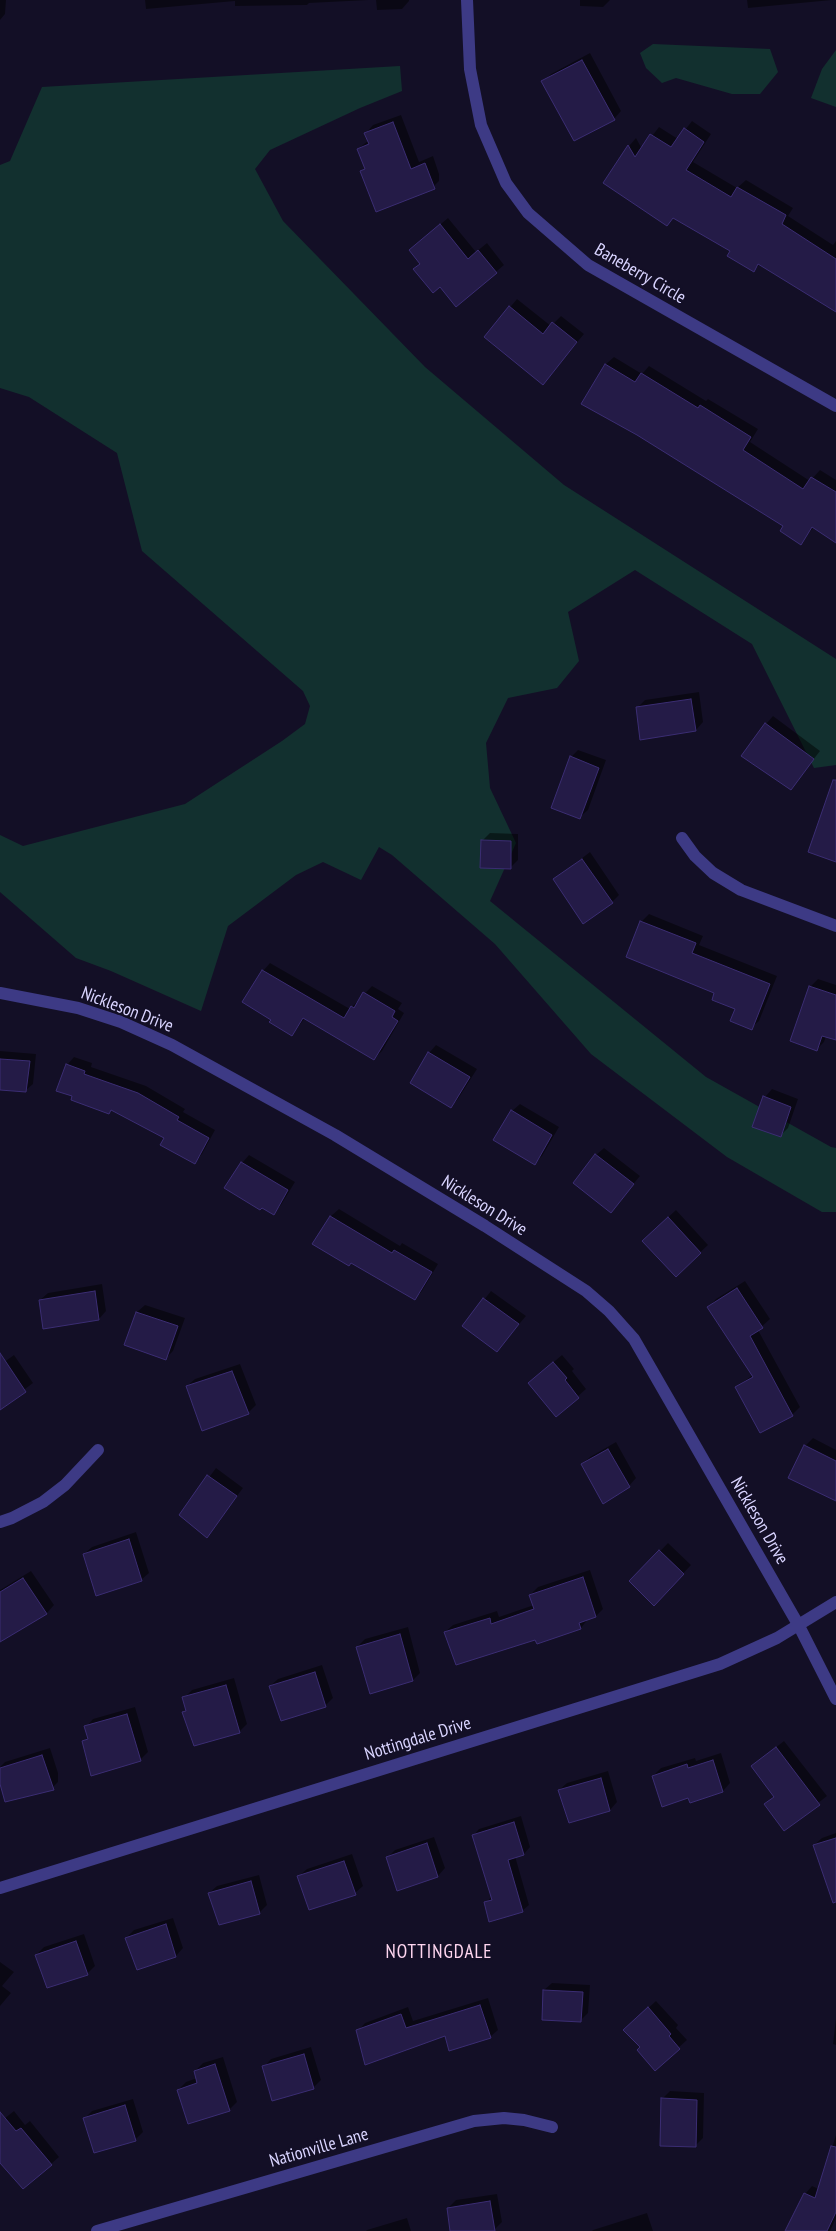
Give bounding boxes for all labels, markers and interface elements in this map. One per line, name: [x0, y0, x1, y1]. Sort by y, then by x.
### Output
street label: Baneberry Circle: [591, 239, 689, 309]
street label: Nickleson Drive: [78, 983, 176, 1037]
street label: Nickleson Drive: [437, 1171, 531, 1241]
street label: Nickleson Drive: [725, 1474, 793, 1568]
street label: Nottingdale Drive: [362, 1713, 474, 1765]
district label: NOTTINGDALE: [384, 1942, 494, 1964]
street label: Nationville Lane: [267, 2124, 371, 2172]

